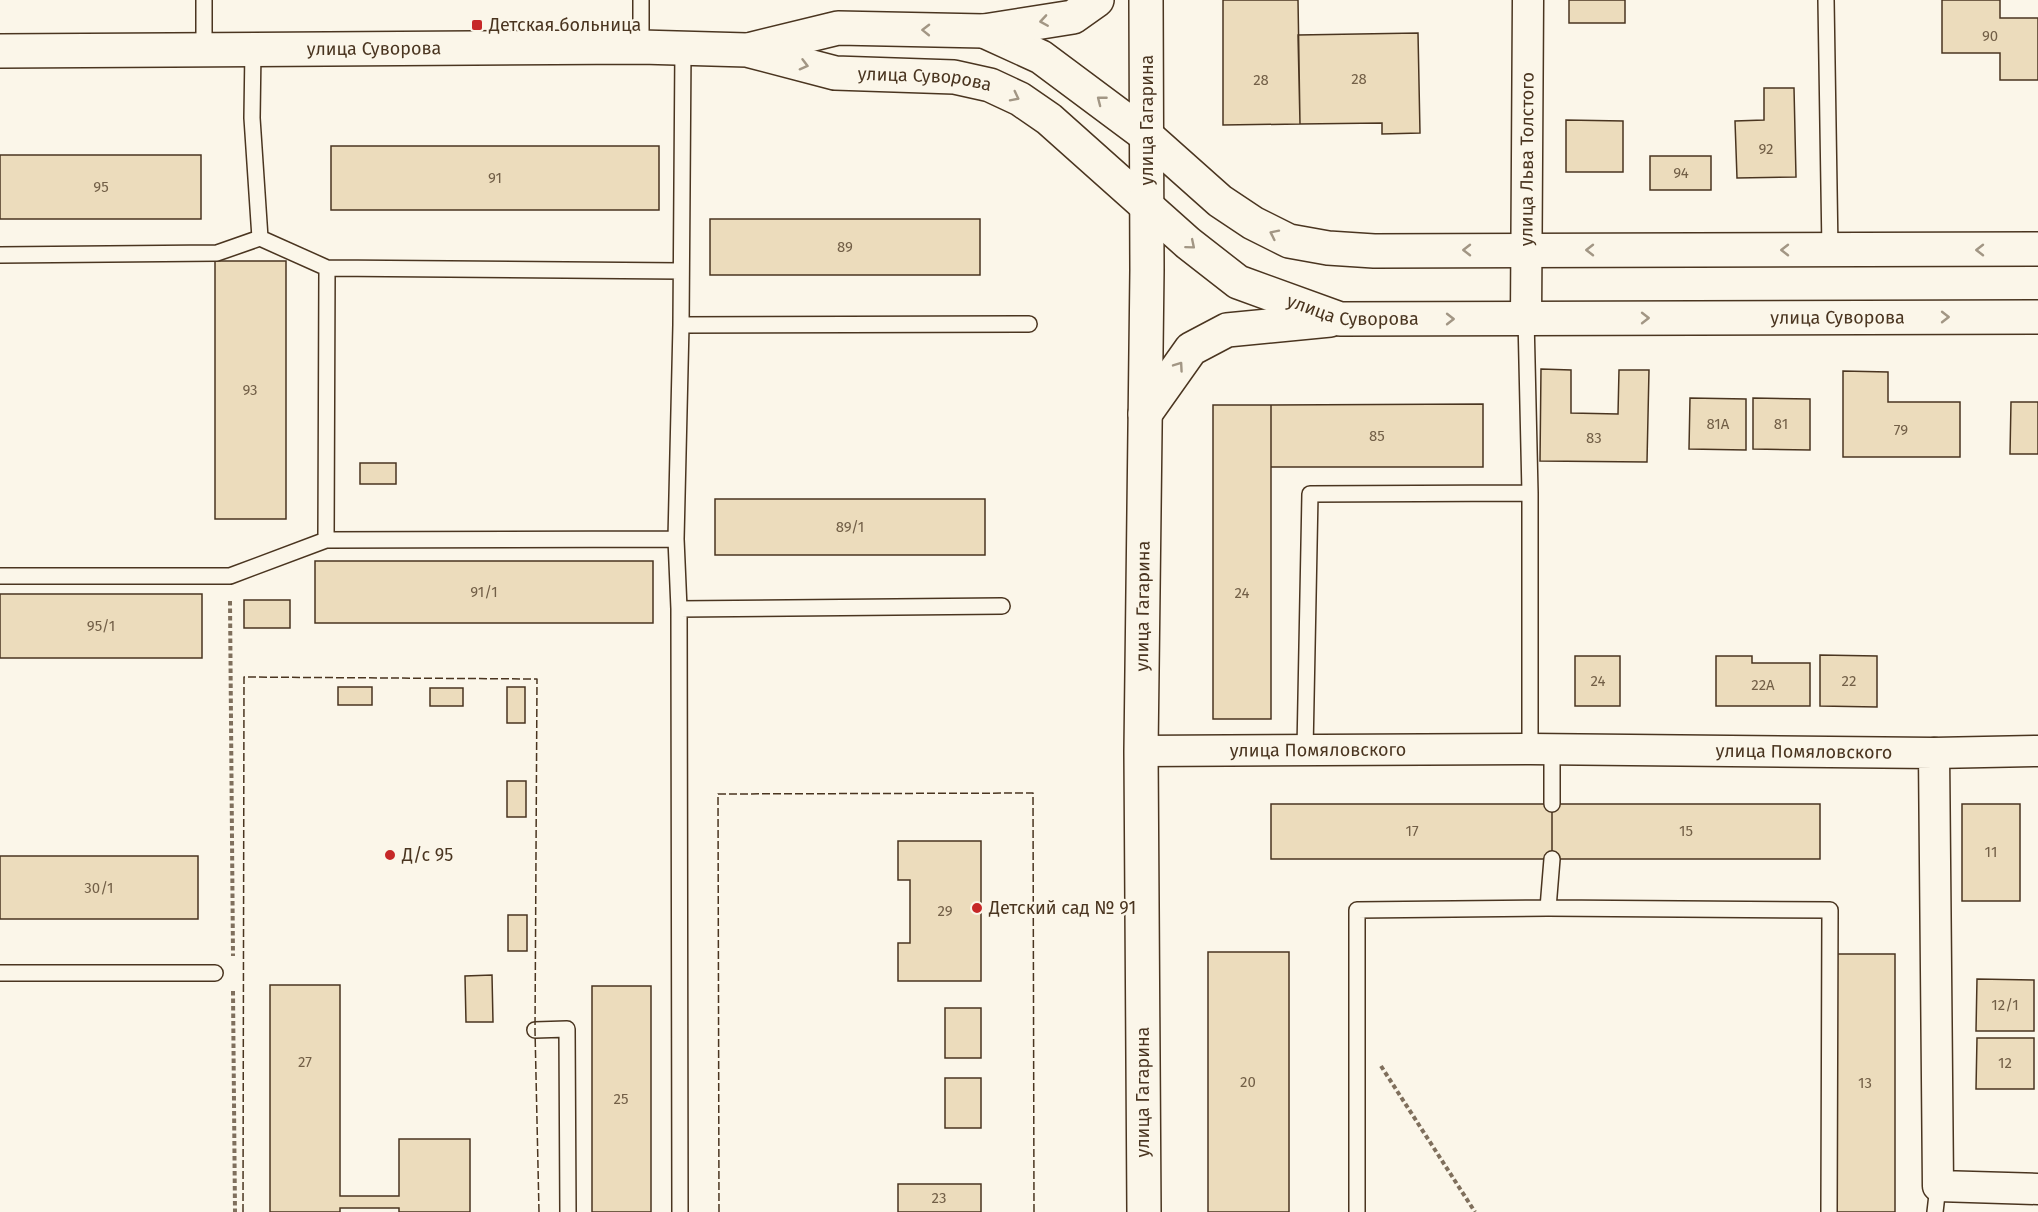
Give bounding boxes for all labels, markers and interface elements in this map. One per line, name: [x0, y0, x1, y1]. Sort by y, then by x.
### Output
place label: Детская больница: [488, 14, 641, 36]
one-way arrow: [1039, 15, 1048, 27]
marker: Детская больница: [470, 18, 484, 32]
one-way arrow: [921, 23, 930, 36]
house number: 90: [1982, 27, 1998, 45]
street label: улица Суворова: [307, 37, 441, 60]
street label: улица Гагарина: [1136, 55, 1158, 185]
one-way arrow: [798, 57, 808, 70]
street label: улица Суворова: [857, 63, 994, 96]
house number: 28: [1351, 70, 1367, 88]
house number: 28: [1253, 71, 1269, 89]
street label: улица Льва Толстого: [1515, 72, 1539, 246]
one-way arrow: [1008, 90, 1019, 101]
one-way arrow: [1096, 96, 1107, 107]
house number: 92: [1759, 140, 1773, 158]
house number: 94: [1673, 164, 1689, 182]
house number: 91: [488, 169, 502, 187]
house number: 95: [93, 178, 109, 196]
one-way arrow: [1270, 229, 1281, 241]
house number: 89: [837, 238, 853, 256]
one-way arrow: [1184, 238, 1195, 249]
one-way arrow: [1463, 244, 1472, 256]
one-way arrow: [1585, 244, 1594, 256]
one-way arrow: [1780, 244, 1789, 256]
one-way arrow: [1975, 244, 1984, 256]
street label: улица Суворова: [1284, 290, 1419, 330]
street label: улица Суворова: [1770, 306, 1905, 329]
one-way arrow: [1941, 311, 1950, 323]
one-way arrow: [1641, 312, 1650, 324]
one-way arrow: [1446, 313, 1455, 325]
one-way arrow: [1172, 362, 1183, 373]
house number: 93: [242, 381, 258, 399]
house number: 81А: [1707, 415, 1730, 433]
house number: 81: [1774, 415, 1788, 433]
house number: 79: [1894, 421, 1908, 439]
house number: 85: [1369, 427, 1385, 445]
house number: 83: [1586, 429, 1602, 447]
house number: 89/1: [836, 518, 864, 536]
street label: улица Гагарина: [1131, 540, 1155, 672]
house number: 91/1: [470, 583, 498, 601]
house number: 24: [1234, 584, 1250, 602]
house number: 95/1: [87, 617, 115, 635]
house number: 24: [1590, 672, 1606, 690]
house number: 22: [1842, 672, 1856, 690]
house number: 22А: [1751, 676, 1775, 694]
street label: улица Помяловского: [1230, 739, 1406, 762]
street label: улица Помяловского: [1716, 740, 1892, 764]
house number: 17: [1405, 822, 1419, 840]
house number: 15: [1679, 822, 1693, 840]
house number: 11: [1985, 843, 1997, 861]
place label: Д/с 95: [401, 844, 453, 866]
marker: Д/с 95: [383, 848, 397, 862]
house number: 30/1: [84, 879, 114, 897]
place label: Детский сад № 91: [988, 897, 1136, 919]
marker: Детский сад № 91: [970, 901, 984, 915]
house number: 29: [937, 902, 953, 920]
house number: 12/1: [1991, 996, 2019, 1014]
street label: улица Гагарина: [1132, 1027, 1154, 1157]
house number: 27: [298, 1053, 312, 1071]
house number: 12: [1998, 1054, 2012, 1072]
house number: 20: [1240, 1073, 1256, 1091]
house number: 13: [1858, 1074, 1872, 1092]
house number: 25: [614, 1090, 628, 1108]
house number: 23: [932, 1189, 946, 1207]

